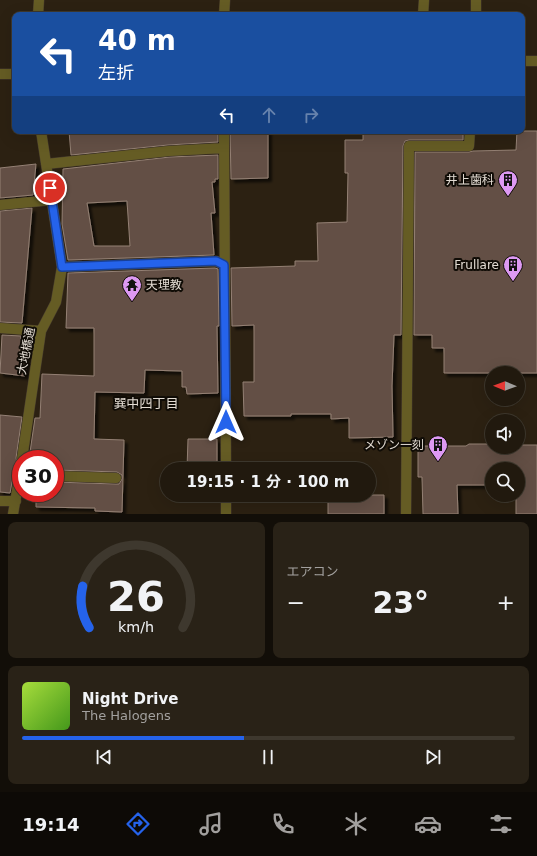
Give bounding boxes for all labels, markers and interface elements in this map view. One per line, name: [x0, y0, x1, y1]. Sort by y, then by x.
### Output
text: 40 m: [98, 24, 176, 57]
icon: left: [32, 28, 84, 80]
text: 左折: [98, 62, 134, 83]
icon: left: [216, 104, 238, 126]
icon: ahead: [258, 104, 280, 126]
icon: right: [300, 104, 322, 126]
building icon: 井上歯科: [497, 169, 519, 197]
pin: [33, 171, 67, 205]
place label: 井上歯科: [446, 173, 494, 187]
icon: arrive: [39, 177, 61, 199]
building icon: Frullare: [502, 254, 524, 282]
place label: Frullare: [454, 258, 499, 272]
temple icon: 天理教: [121, 274, 143, 302]
place label: 天理教: [146, 278, 182, 292]
street label: 大地橋通: [15, 326, 37, 376]
north arrow: [485, 366, 525, 406]
map controls: [485, 366, 525, 502]
district label: 巽中四丁目: [113, 396, 179, 411]
position arrow: [205, 401, 247, 443]
button: sound: [485, 414, 525, 454]
building icon: メゾン一刻: [427, 434, 449, 462]
place label: メゾン一刻: [364, 438, 424, 452]
speed limit sign: 30: [12, 450, 64, 502]
button: search: [485, 462, 525, 502]
text: 19:15 · 1 分 · 100 m: [187, 473, 349, 491]
text: エアコン: [287, 564, 339, 579]
text: 26: [107, 572, 165, 621]
text: 23°: [372, 585, 429, 620]
text: −: [287, 590, 305, 615]
text: +: [497, 590, 515, 615]
text: km/h: [118, 619, 154, 635]
text: Night Drive: [82, 690, 178, 708]
text: The Halogens: [82, 708, 171, 723]
icon: previous: [93, 746, 115, 768]
icon: pause: [257, 746, 279, 768]
icon: next: [422, 746, 444, 768]
icon: directions: [124, 810, 152, 838]
icon: music: [197, 810, 225, 838]
icon: phone: [269, 810, 297, 838]
icon: climate: [342, 810, 370, 838]
icon: car: [414, 810, 442, 838]
icon: filters: [487, 810, 515, 838]
text: 19:14: [22, 814, 80, 835]

